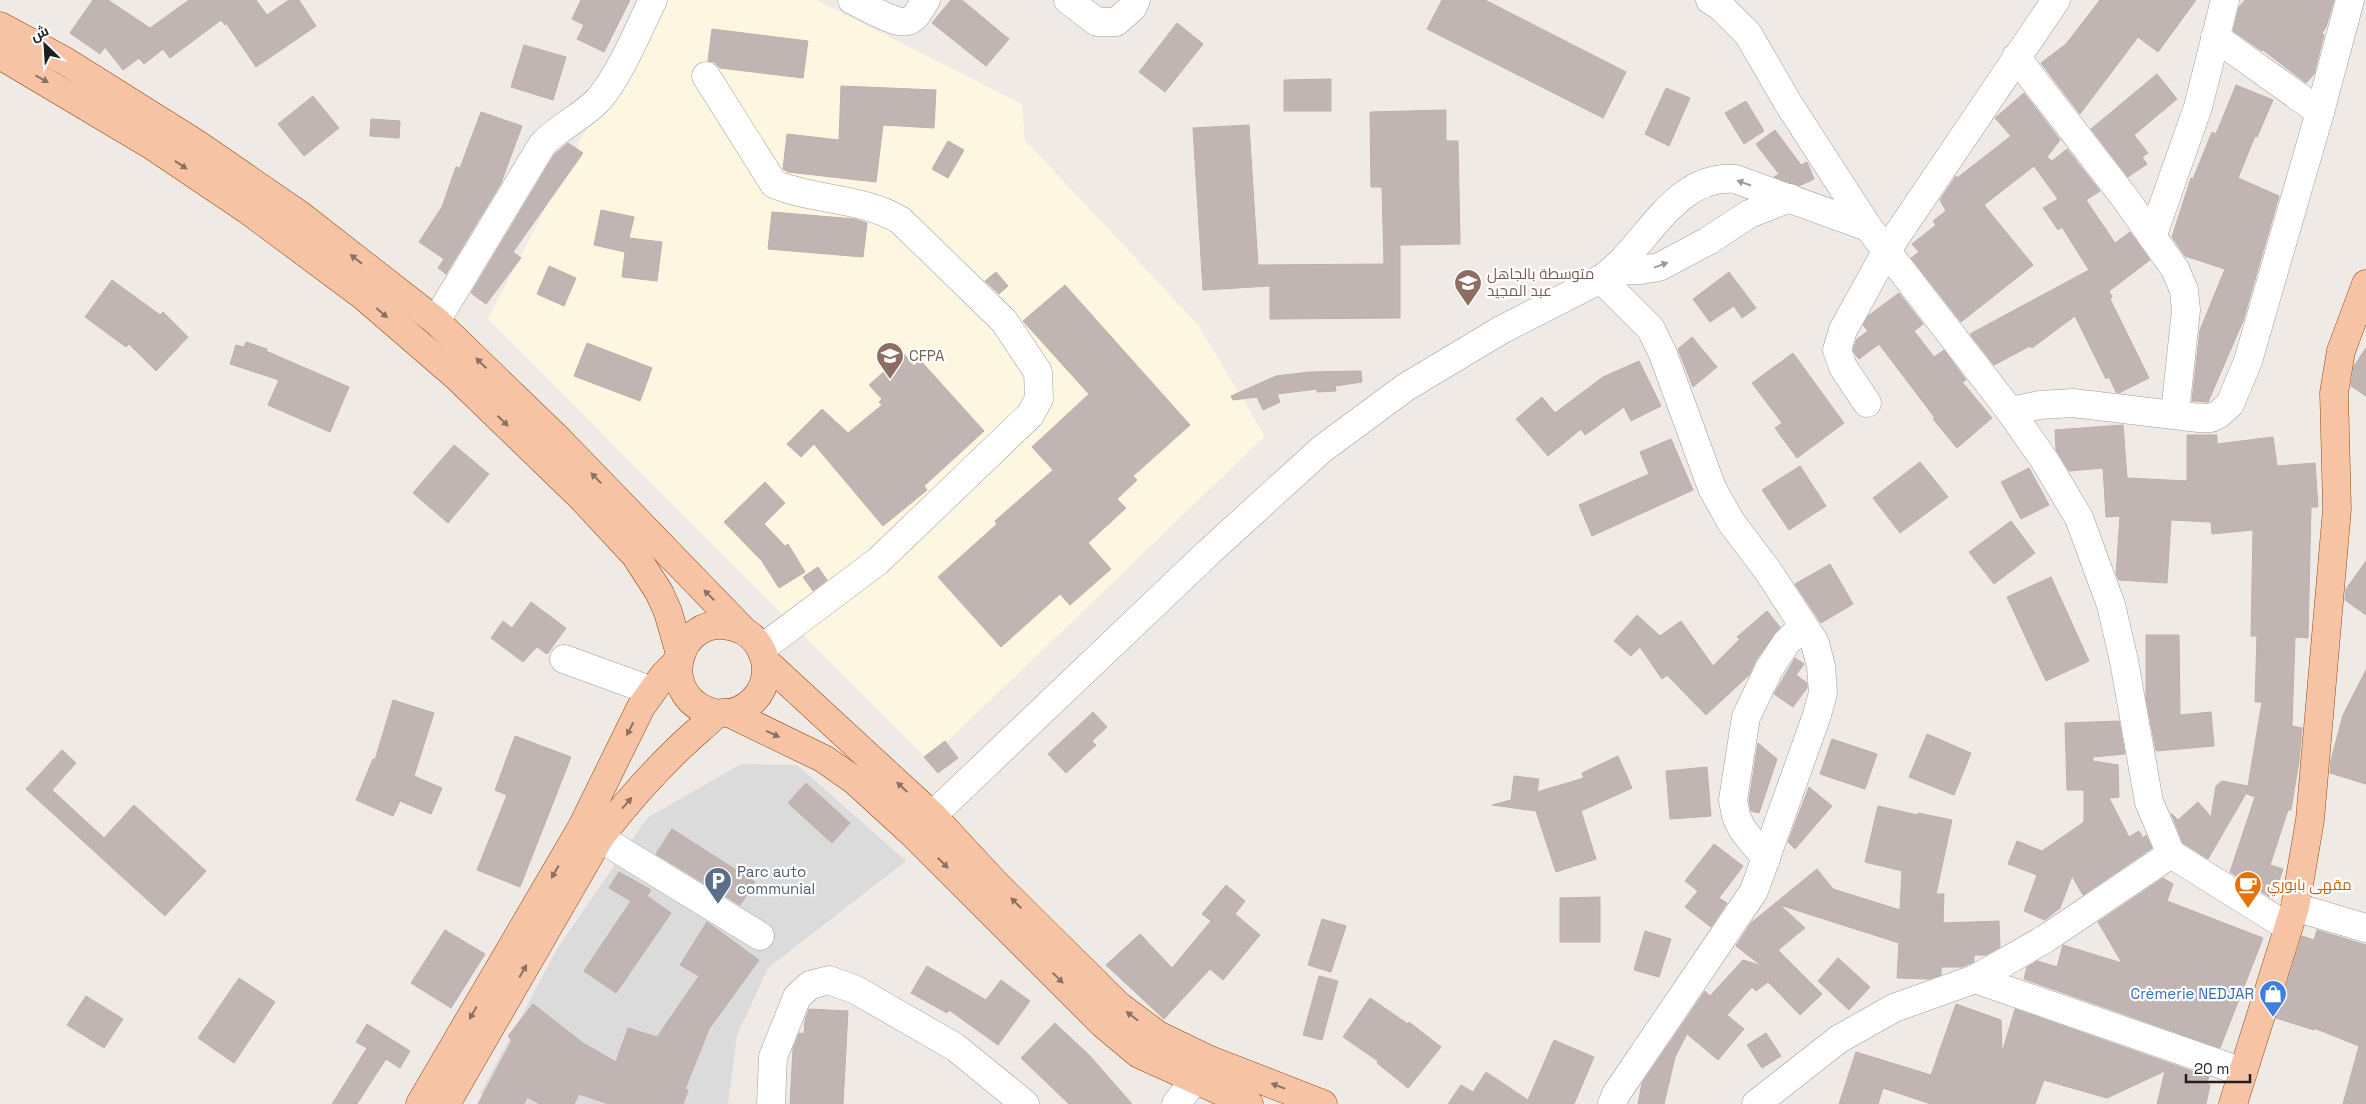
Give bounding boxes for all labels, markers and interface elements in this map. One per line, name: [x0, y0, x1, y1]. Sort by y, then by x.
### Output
north arrow: [20, 20, 70, 70]
text: ش: [28, 21, 51, 45]
one-way arrow: [35, 75, 50, 83]
one-way arrow: [174, 160, 187, 170]
one-way arrow: [1736, 179, 1751, 187]
one-way arrow: [350, 253, 363, 264]
one-way arrow: [1654, 261, 1669, 268]
place label: متوسطة بالجاهل عبد المجيد: [1487, 264, 1594, 300]
school or university icon: متوسطة بالجاهل عبد المجيد: [1453, 268, 1483, 307]
one-way arrow: [375, 307, 388, 318]
school or university icon: CFPA: [875, 341, 905, 380]
place label: CFPA: [909, 346, 945, 365]
one-way arrow: [475, 358, 487, 370]
one-way arrow: [496, 415, 508, 427]
one-way arrow: [590, 472, 602, 484]
one-way arrow: [703, 589, 715, 601]
one-way arrow: [626, 722, 634, 736]
one-way arrow: [766, 730, 780, 738]
one-way arrow: [896, 781, 908, 793]
one-way arrow: [621, 798, 633, 810]
one-way arrow: [936, 857, 948, 869]
place label: Parc auto communial: [737, 862, 815, 898]
one-way arrow: [550, 866, 559, 879]
parking icon: Parc auto communial: [703, 866, 733, 905]
cafe icon: مقهى بابوري: [2233, 870, 2263, 909]
place label: مقهى بابوري: [2267, 875, 2352, 897]
one-way arrow: [1010, 897, 1022, 909]
one-way arrow: [519, 964, 528, 977]
one-way arrow: [1052, 971, 1064, 983]
shop icon: Crèmerie NEDJAR: [2258, 979, 2288, 1018]
place label: Crèmerie NEDJAR: [2131, 984, 2254, 1003]
one-way arrow: [468, 1006, 477, 1019]
one-way arrow: [1125, 1011, 1139, 1021]
scale bar: [2186, 1052, 2250, 1084]
text: 20 m: [2194, 1059, 2229, 1078]
one-way arrow: [1270, 1082, 1285, 1090]

